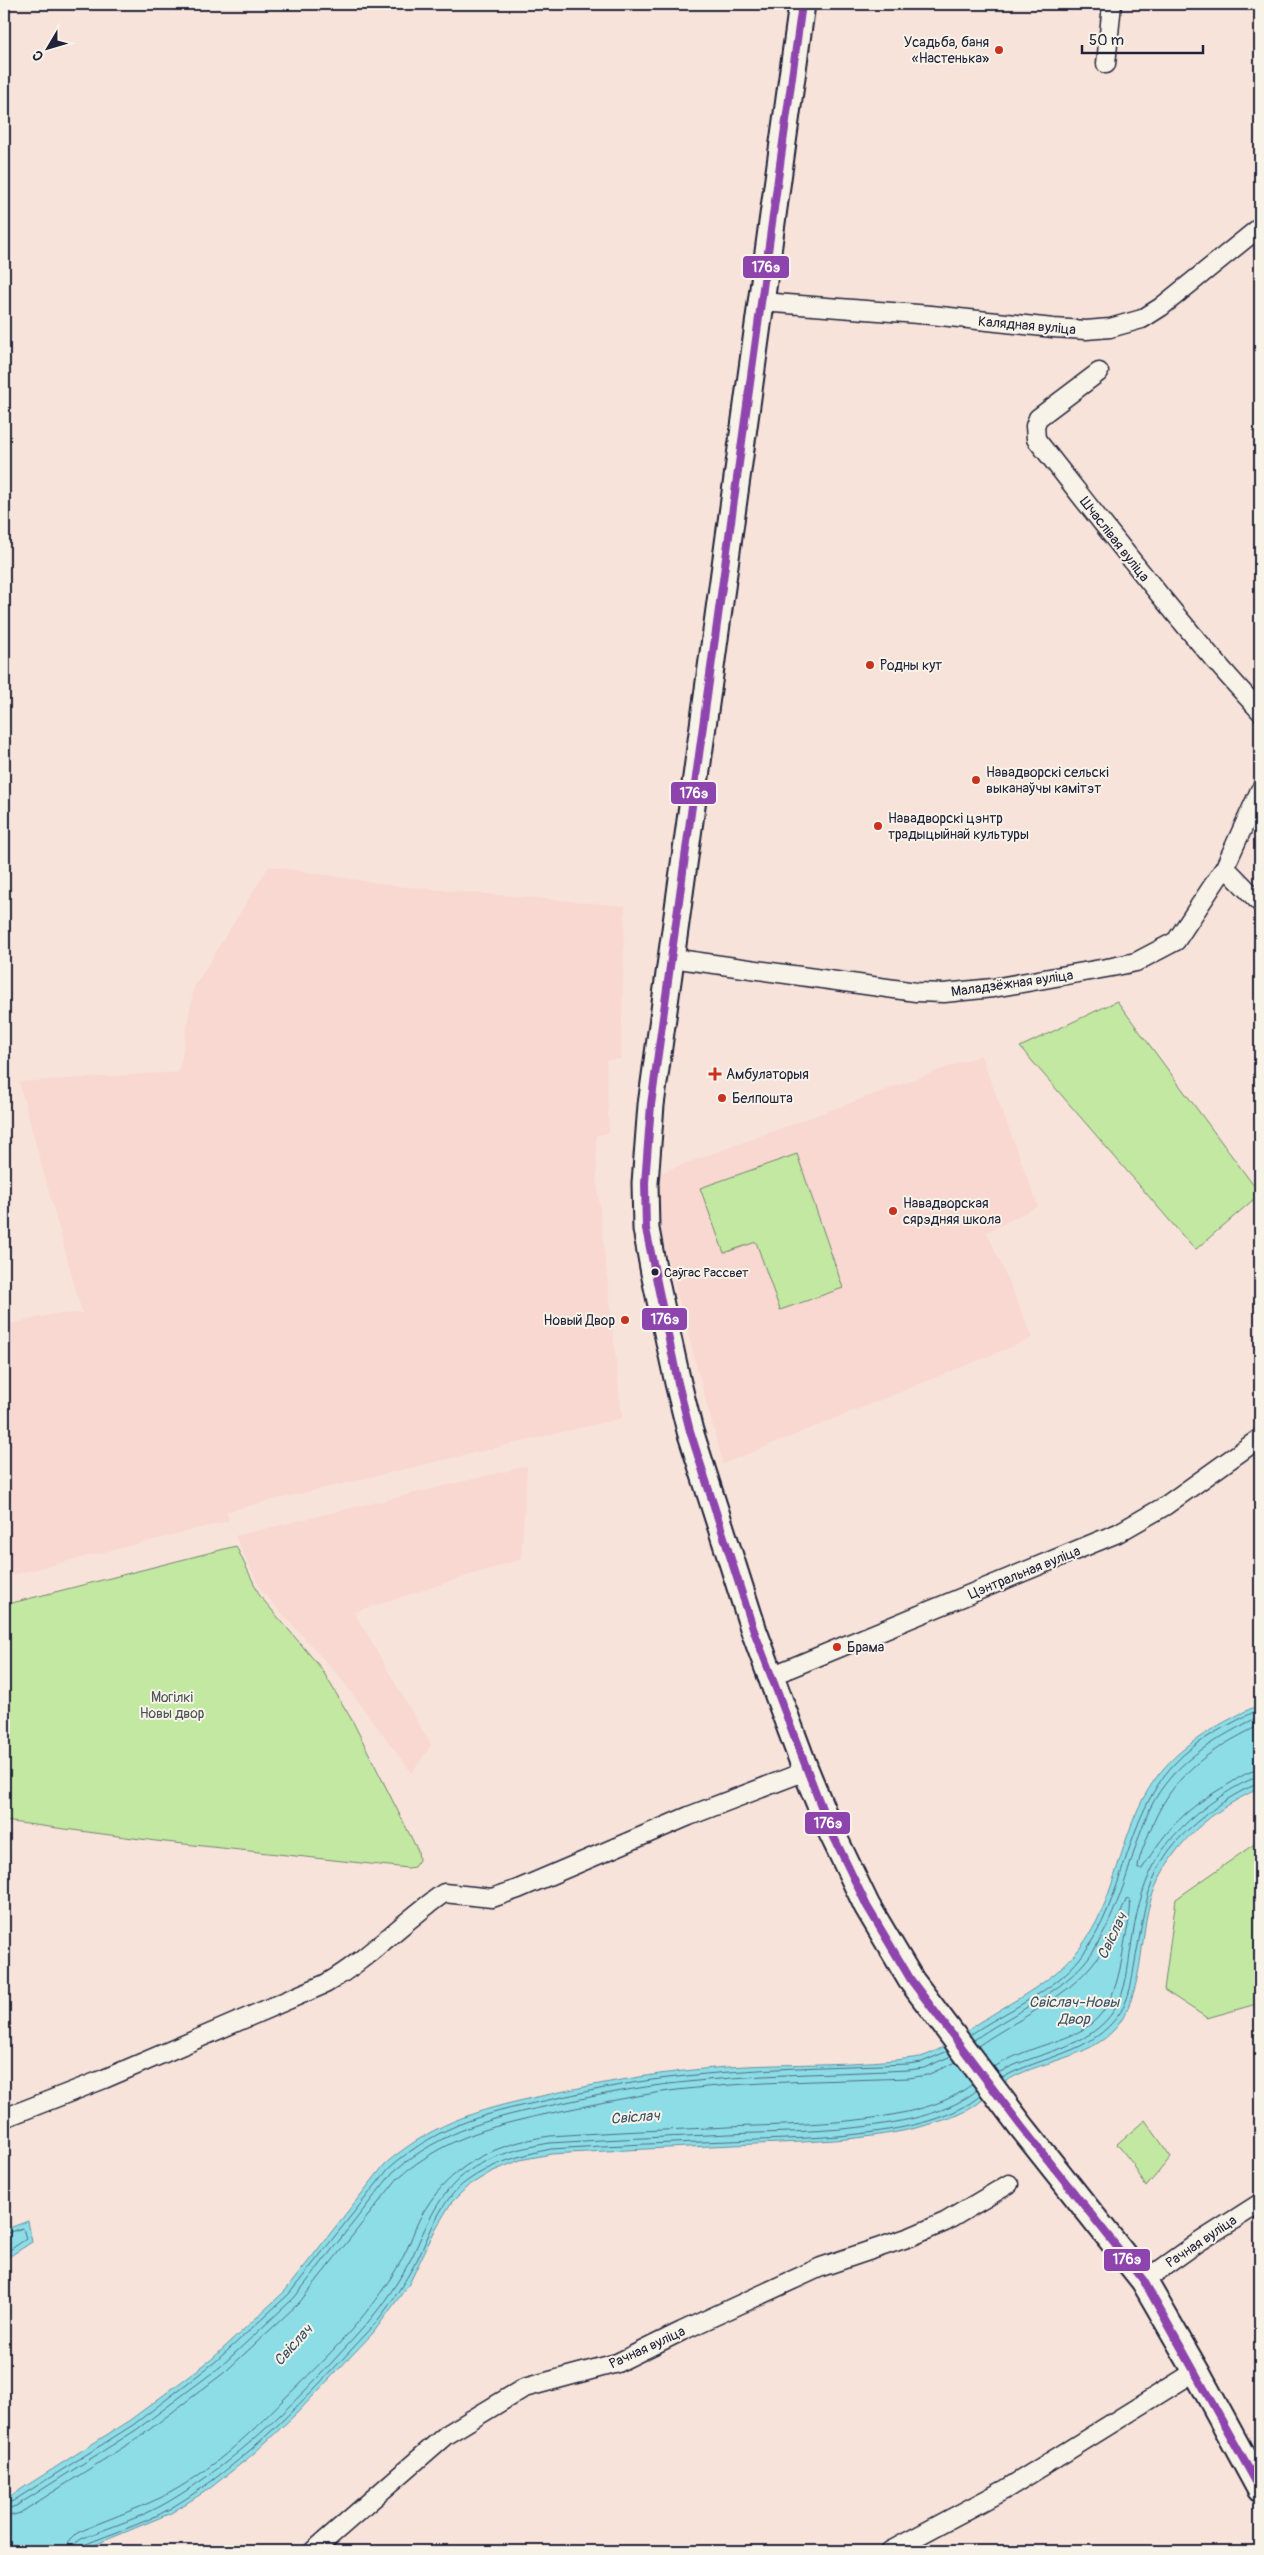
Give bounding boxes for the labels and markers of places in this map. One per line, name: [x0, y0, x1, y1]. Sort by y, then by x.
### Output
place label: Усадьба, баня «Настенька»: [904, 34, 989, 67]
marker: Усадьба, баня «Настенька»: [993, 44, 1005, 56]
place label: Родны кут: [880, 657, 942, 674]
marker: Родны кут: [864, 659, 876, 671]
place label: Навадворскі сельскі выканаўчы камітэт: [986, 764, 1109, 797]
marker: Навадворскі сельскі выканаўчы камітэт: [970, 774, 982, 786]
place label: Навадворскі цэнтр традыцыйнай культуры: [888, 810, 1029, 843]
marker: Навадворскі цэнтр традыцыйнай культуры: [872, 820, 884, 832]
place label: Амбулаторыя: [726, 1066, 809, 1083]
marker: Амбулаторыя: [708, 1067, 722, 1081]
place label: Белпошта: [732, 1090, 793, 1107]
marker: Белпошта: [716, 1092, 728, 1104]
place label: Навадворская сярэдняя школа: [903, 1195, 1001, 1228]
marker: Навадворская сярэдняя школа: [887, 1205, 899, 1217]
place label: Саўгас Рассвет: [664, 1265, 749, 1281]
marker: Саўгас Рассвет: [650, 1267, 660, 1277]
place label: Новый Двор: [544, 1312, 615, 1329]
marker: Новый Двор: [619, 1314, 631, 1326]
place label: Брама: [847, 1639, 884, 1656]
marker: Брама: [831, 1641, 843, 1653]

